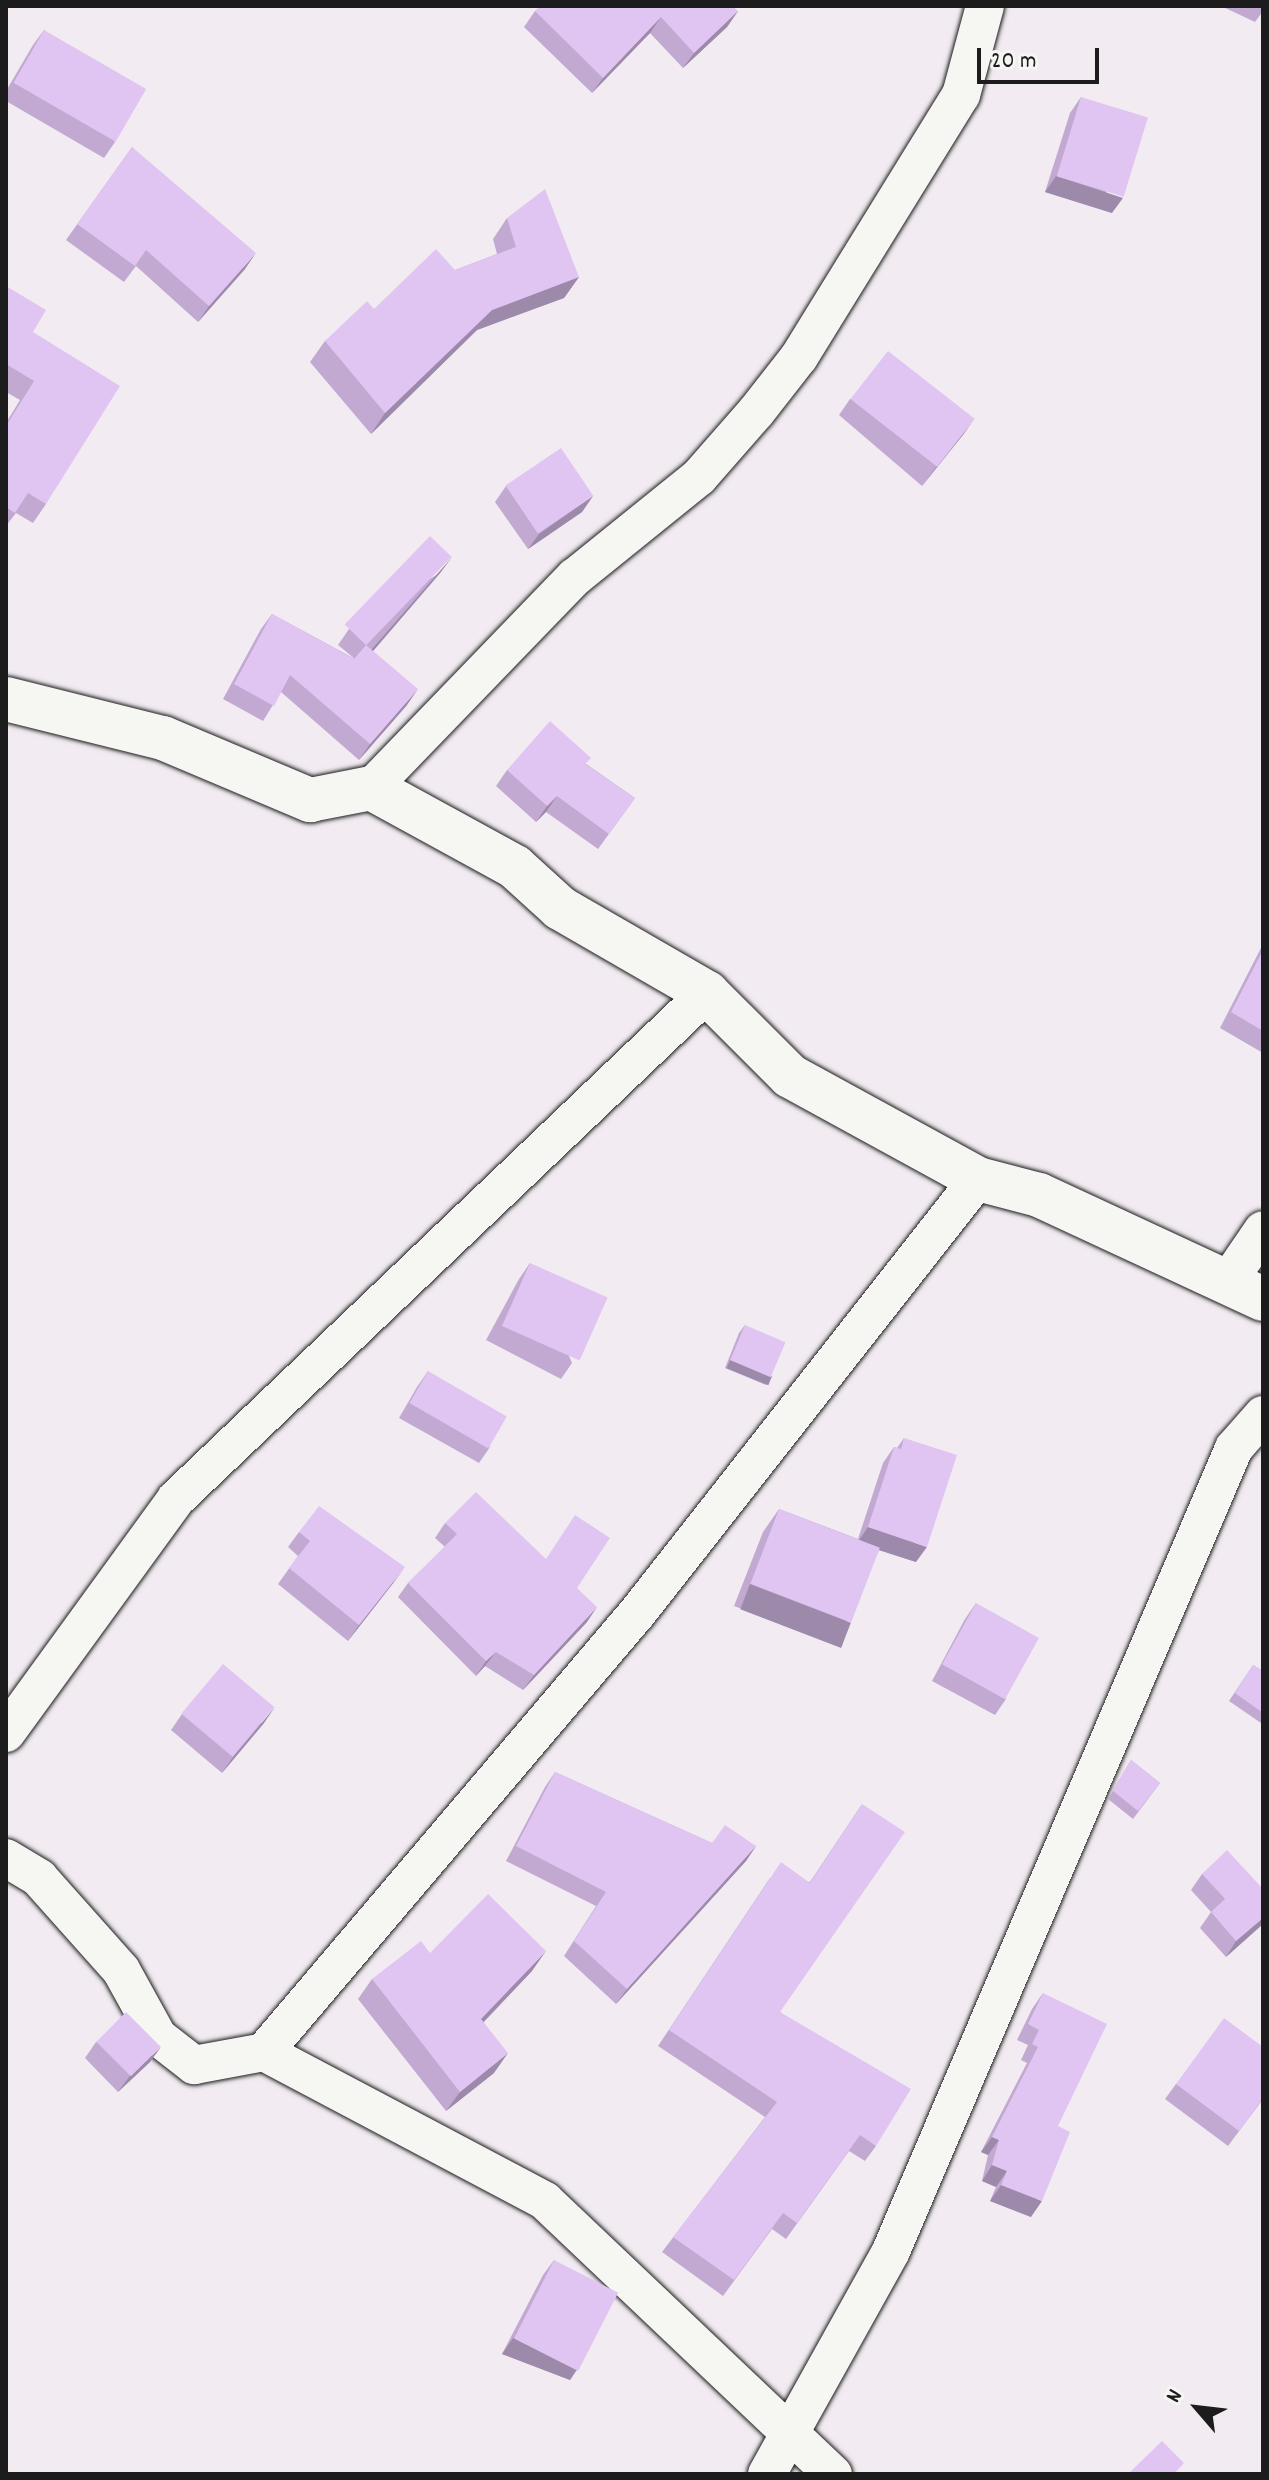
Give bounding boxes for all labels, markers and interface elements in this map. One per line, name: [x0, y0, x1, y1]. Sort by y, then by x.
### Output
scale bar: [981, 32, 1103, 82]
text: 20 m: [991, 45, 1037, 79]
north arrow: [1157, 2368, 1237, 2448]
text: N: [1159, 2384, 1192, 2409]

